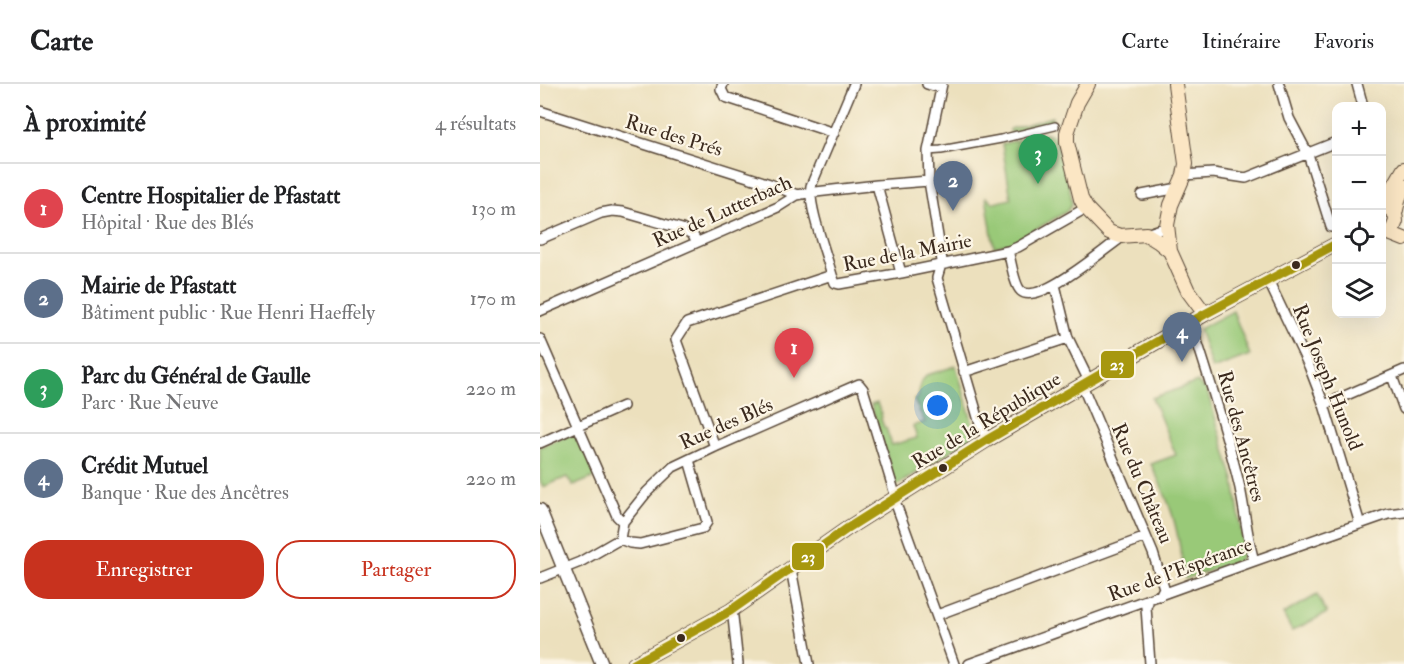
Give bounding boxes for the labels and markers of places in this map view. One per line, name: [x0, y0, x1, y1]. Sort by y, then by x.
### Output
pin: 3: [1018, 135, 1058, 184]
pin: 2: [934, 162, 972, 211]
unlabelled marker: [1290, 259, 1302, 271]
pin: 4: [1162, 312, 1202, 362]
pin: 1: [774, 328, 814, 378]
unlabelled marker: [937, 462, 949, 474]
unlabelled marker: [675, 632, 687, 644]

